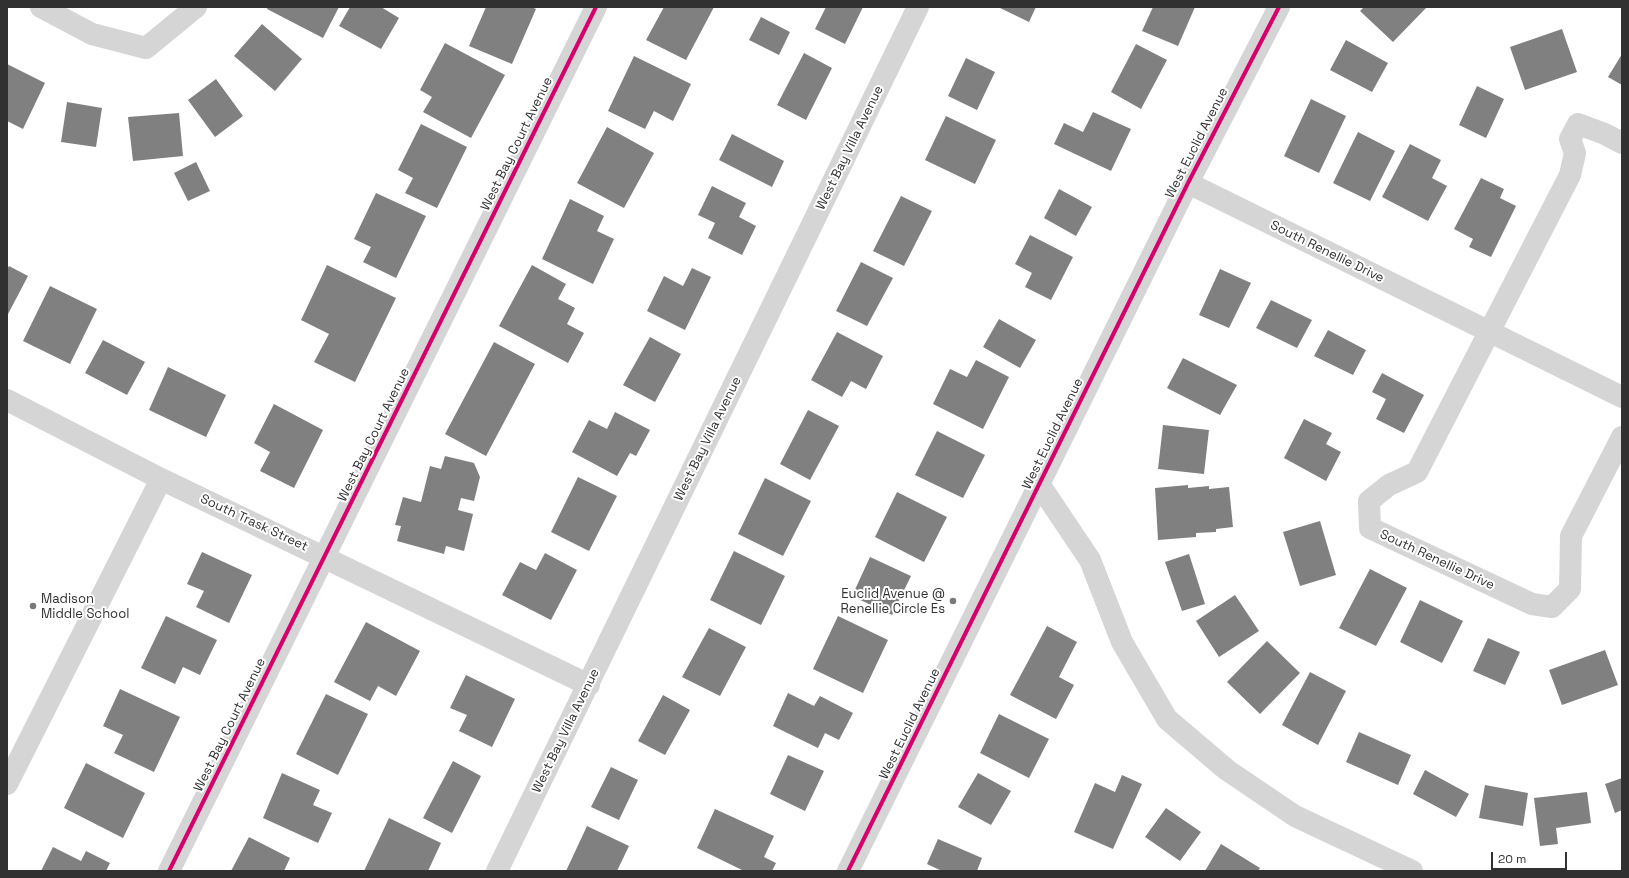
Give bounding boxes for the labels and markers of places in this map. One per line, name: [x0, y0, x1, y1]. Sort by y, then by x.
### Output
place label: Euclid Avenue @ Renellie Circle Es: [840, 586, 945, 617]
place label: Madison Middle School: [41, 591, 129, 622]
marker: Euclid Avenue @ Renellie Circle Es: [948, 596, 958, 606]
marker: Madison Middle School: [28, 601, 38, 611]

